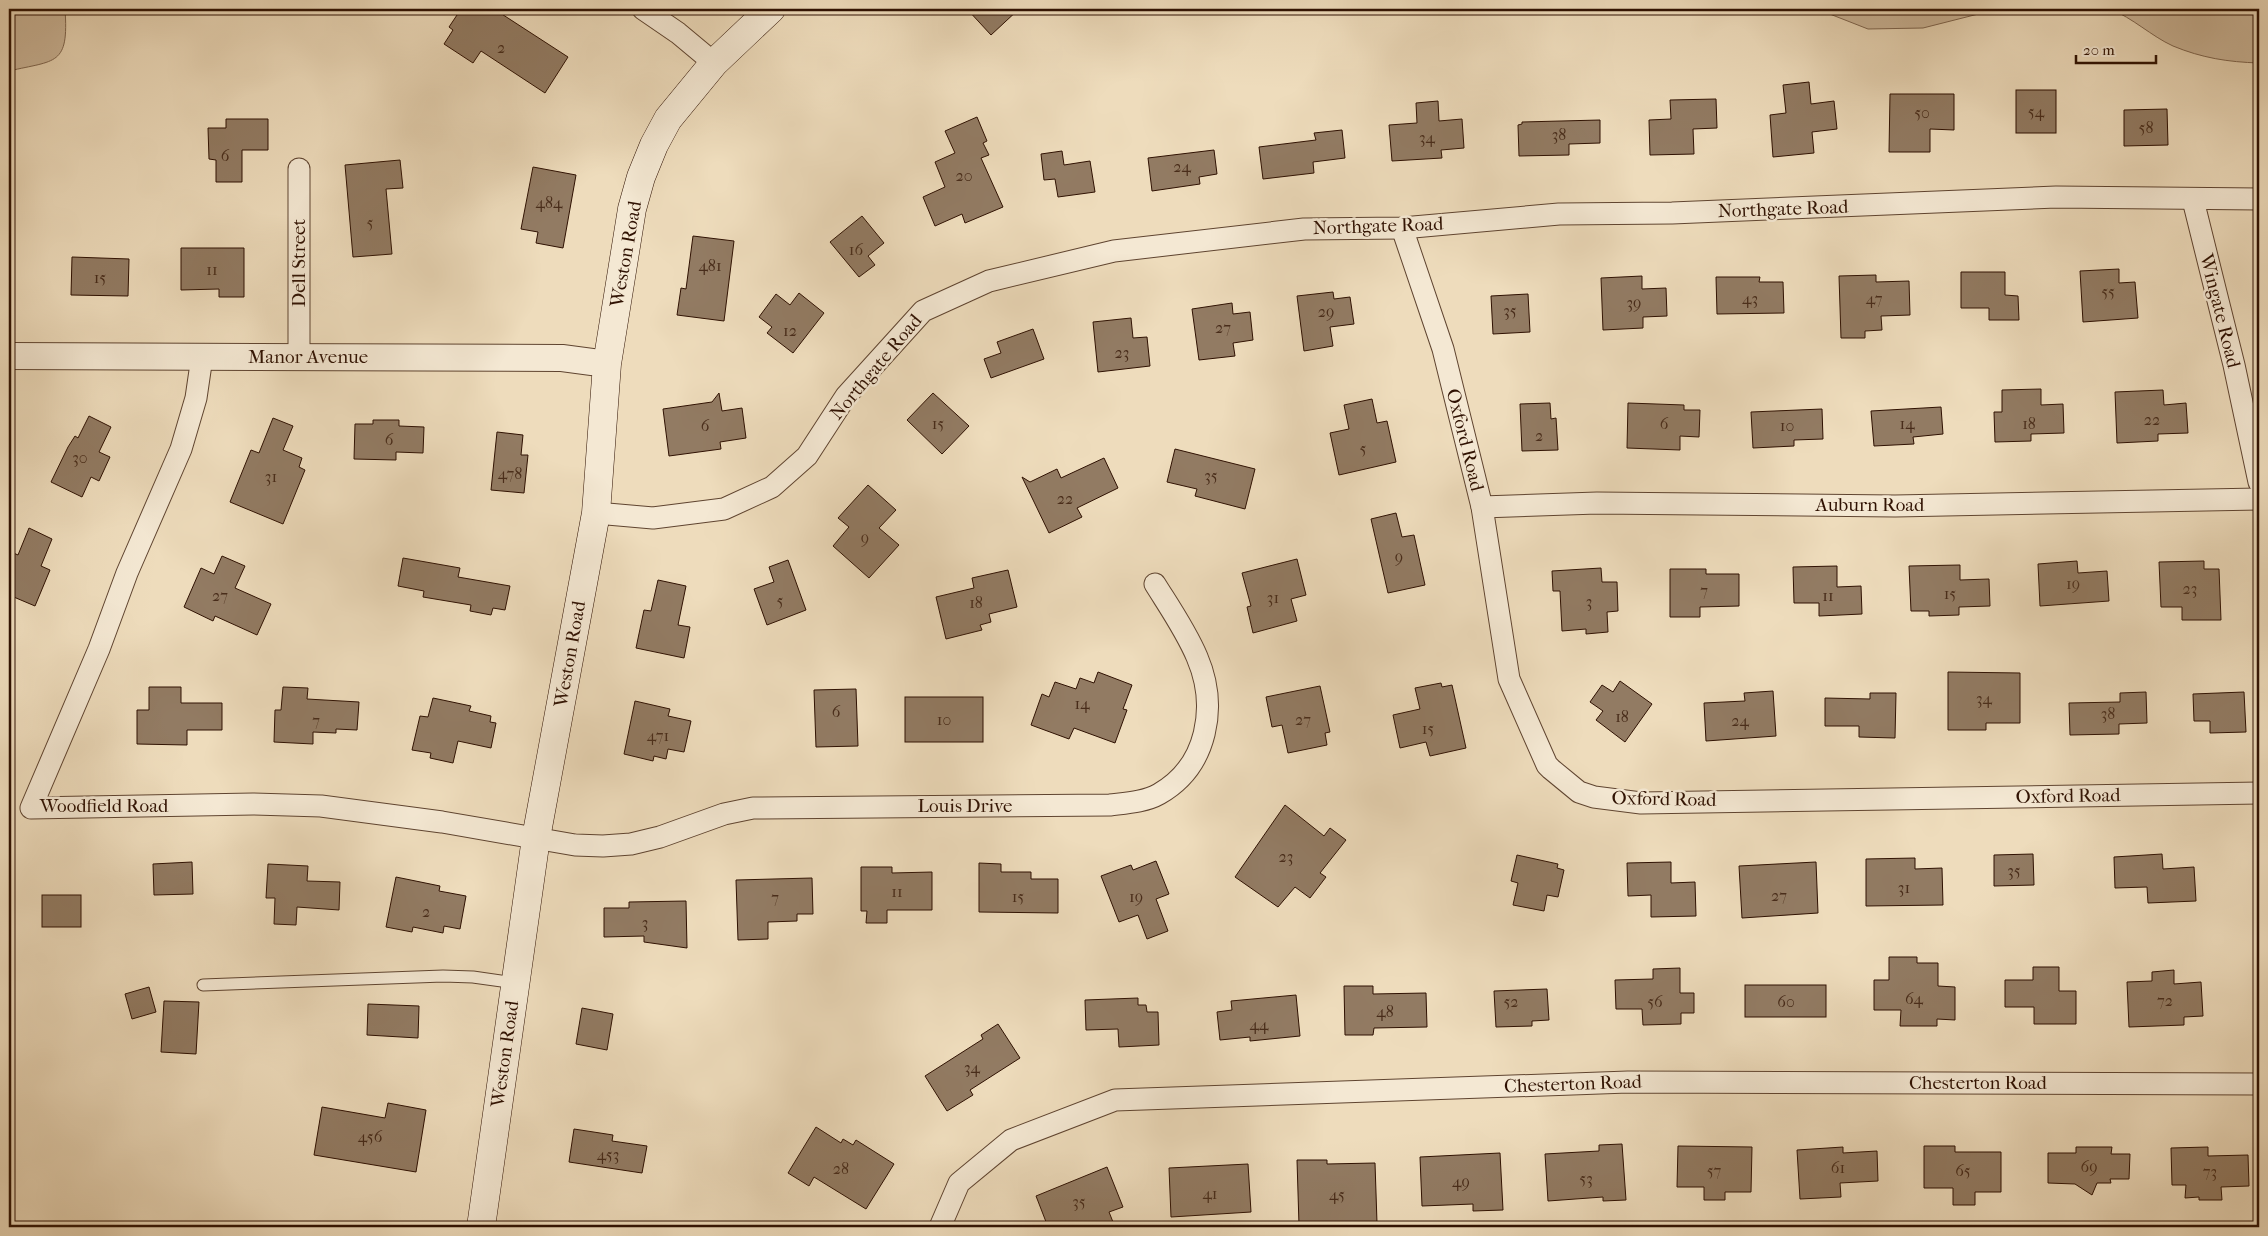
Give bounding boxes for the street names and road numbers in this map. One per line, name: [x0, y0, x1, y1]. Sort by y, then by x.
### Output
street label: Northgate Road: [1717, 196, 1849, 222]
street label: Weston Road: [606, 199, 646, 310]
street label: Northgate Road: [1312, 213, 1444, 239]
street label: Dell Street: [288, 219, 310, 307]
street label: Wingate Road: [2195, 251, 2245, 371]
street label: Northgate Road: [826, 309, 927, 424]
street label: Manor Avenue: [248, 346, 368, 368]
street label: Oxford Road: [1442, 386, 1489, 494]
street label: Auburn Road: [1815, 494, 1925, 516]
street label: Weston Road: [550, 599, 590, 710]
street label: Oxford Road: [2015, 784, 2121, 808]
street label: Oxford Road: [1611, 787, 1717, 811]
street label: Woodfield Road: [39, 795, 169, 817]
street label: Louis Drive: [918, 795, 1012, 817]
street label: Weston Road: [486, 999, 523, 1110]
street label: Chesterton Road: [1504, 1071, 1643, 1097]
street label: Chesterton Road: [1909, 1072, 2048, 1094]

